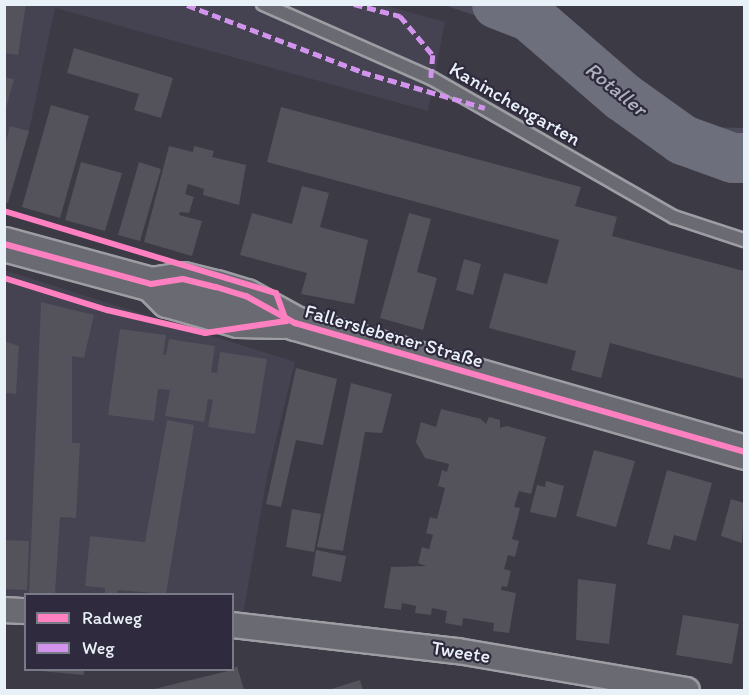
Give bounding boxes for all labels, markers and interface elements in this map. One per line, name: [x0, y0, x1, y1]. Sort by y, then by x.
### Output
street label: Kaninchengarten: [445, 57, 585, 151]
water label: Rotaller: [580, 57, 652, 121]
street label: Fallerslebener Straße: [302, 299, 486, 373]
legend: [24, 593, 234, 671]
text: Radweg: [82, 607, 142, 629]
street label: Tweete: [430, 636, 492, 668]
text: Weg: [82, 637, 115, 659]

